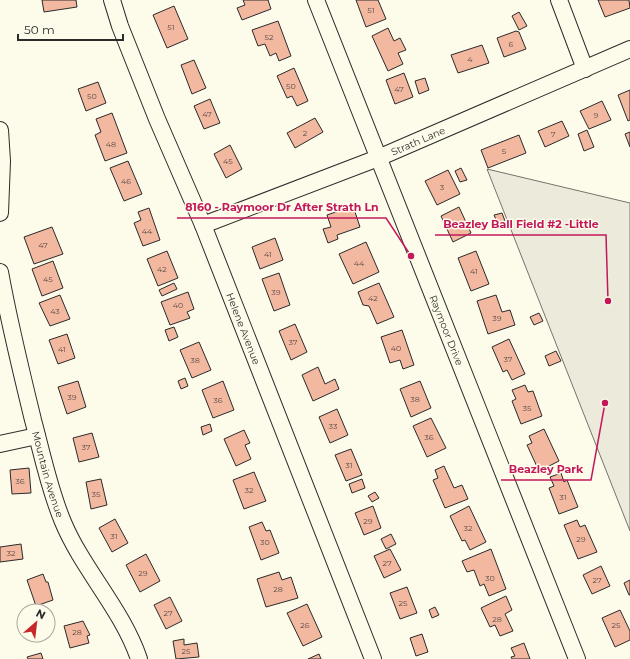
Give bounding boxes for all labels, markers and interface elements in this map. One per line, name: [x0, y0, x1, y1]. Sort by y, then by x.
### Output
house number: 51: [367, 5, 375, 15]
scale bar: [18, 16, 123, 42]
text: 50 m: [24, 22, 55, 37]
house number: 51: [167, 22, 175, 32]
house number: 52: [264, 32, 274, 42]
house number: 6: [509, 39, 514, 49]
house number: 4: [467, 54, 473, 64]
house number: 50: [286, 81, 296, 91]
house number: 47: [394, 84, 404, 94]
house number: 50: [87, 91, 97, 101]
house number: 47: [202, 109, 212, 119]
house number: 9: [594, 110, 599, 120]
street label: Strath Lane: [389, 124, 447, 159]
house number: 2: [303, 128, 308, 138]
house number: 7: [551, 129, 556, 139]
house number: 48: [106, 139, 116, 149]
house number: 5: [502, 146, 507, 156]
house number: 45: [223, 156, 233, 166]
house number: 46: [121, 176, 131, 186]
house number: 3: [440, 182, 445, 192]
callout: 8160 - Raymoor Dr After Strath Ln: [177, 195, 386, 218]
text: 8160 - Raymoor Dr After Strath Ln: [185, 200, 379, 214]
callout: Beazley Ball Field #2 -Little: [435, 212, 606, 235]
text: Beazley Ball Field #2 -Little: [443, 217, 599, 231]
house number: 44: [142, 226, 153, 236]
house number: 47: [38, 240, 48, 250]
house number: 41: [264, 249, 272, 259]
house number: 44: [354, 258, 365, 268]
house number: 42: [157, 264, 167, 274]
house number: 41: [470, 266, 478, 276]
house number: 45: [43, 274, 53, 284]
house number: 39: [271, 287, 281, 297]
street label: Helene Avenue: [223, 291, 263, 367]
house number: 42: [368, 293, 378, 303]
street label: Raymoor Drive: [427, 293, 466, 367]
house number: 40: [173, 300, 183, 310]
house number: 43: [50, 306, 60, 316]
house number: 39: [492, 313, 502, 323]
house number: 37: [288, 337, 298, 347]
house number: 40: [391, 343, 401, 353]
house number: 41: [58, 344, 66, 354]
house number: 37: [503, 354, 513, 364]
house number: 38: [190, 355, 200, 365]
house number: 39: [67, 392, 77, 402]
house number: 38: [410, 394, 420, 404]
house number: 36: [213, 395, 223, 405]
house number: 35: [523, 403, 532, 413]
house number: 33: [329, 421, 338, 431]
street label: Mountain Avenue: [29, 430, 66, 519]
house number: 36: [424, 432, 434, 442]
house number: 37: [81, 442, 91, 452]
callout: Beazley Park: [501, 457, 591, 480]
house number: 31: [345, 460, 353, 470]
text: Beazley Park: [509, 462, 584, 476]
house number: 36: [15, 476, 25, 486]
house number: 32: [244, 485, 254, 495]
house number: 35: [92, 489, 101, 499]
house number: 31: [559, 492, 567, 502]
house number: 29: [363, 516, 373, 526]
house number: 32: [463, 523, 473, 533]
house number: 31: [110, 531, 118, 541]
house number: 29: [576, 534, 586, 544]
house number: 30: [260, 537, 270, 547]
house number: 32: [6, 548, 16, 558]
house number: 27: [382, 558, 392, 568]
house number: 29: [138, 568, 148, 578]
house number: 30: [485, 573, 495, 583]
house number: 27: [592, 575, 602, 585]
house number: 28: [273, 584, 283, 594]
house number: 25: [398, 598, 408, 608]
north arrow: [16, 603, 56, 643]
text: N: [33, 606, 48, 622]
house number: 27: [163, 608, 173, 618]
house number: 28: [492, 614, 502, 624]
house number: 26: [300, 620, 310, 630]
house number: 25: [611, 620, 621, 630]
house number: 28: [72, 627, 82, 637]
house number: 25: [181, 646, 191, 656]

